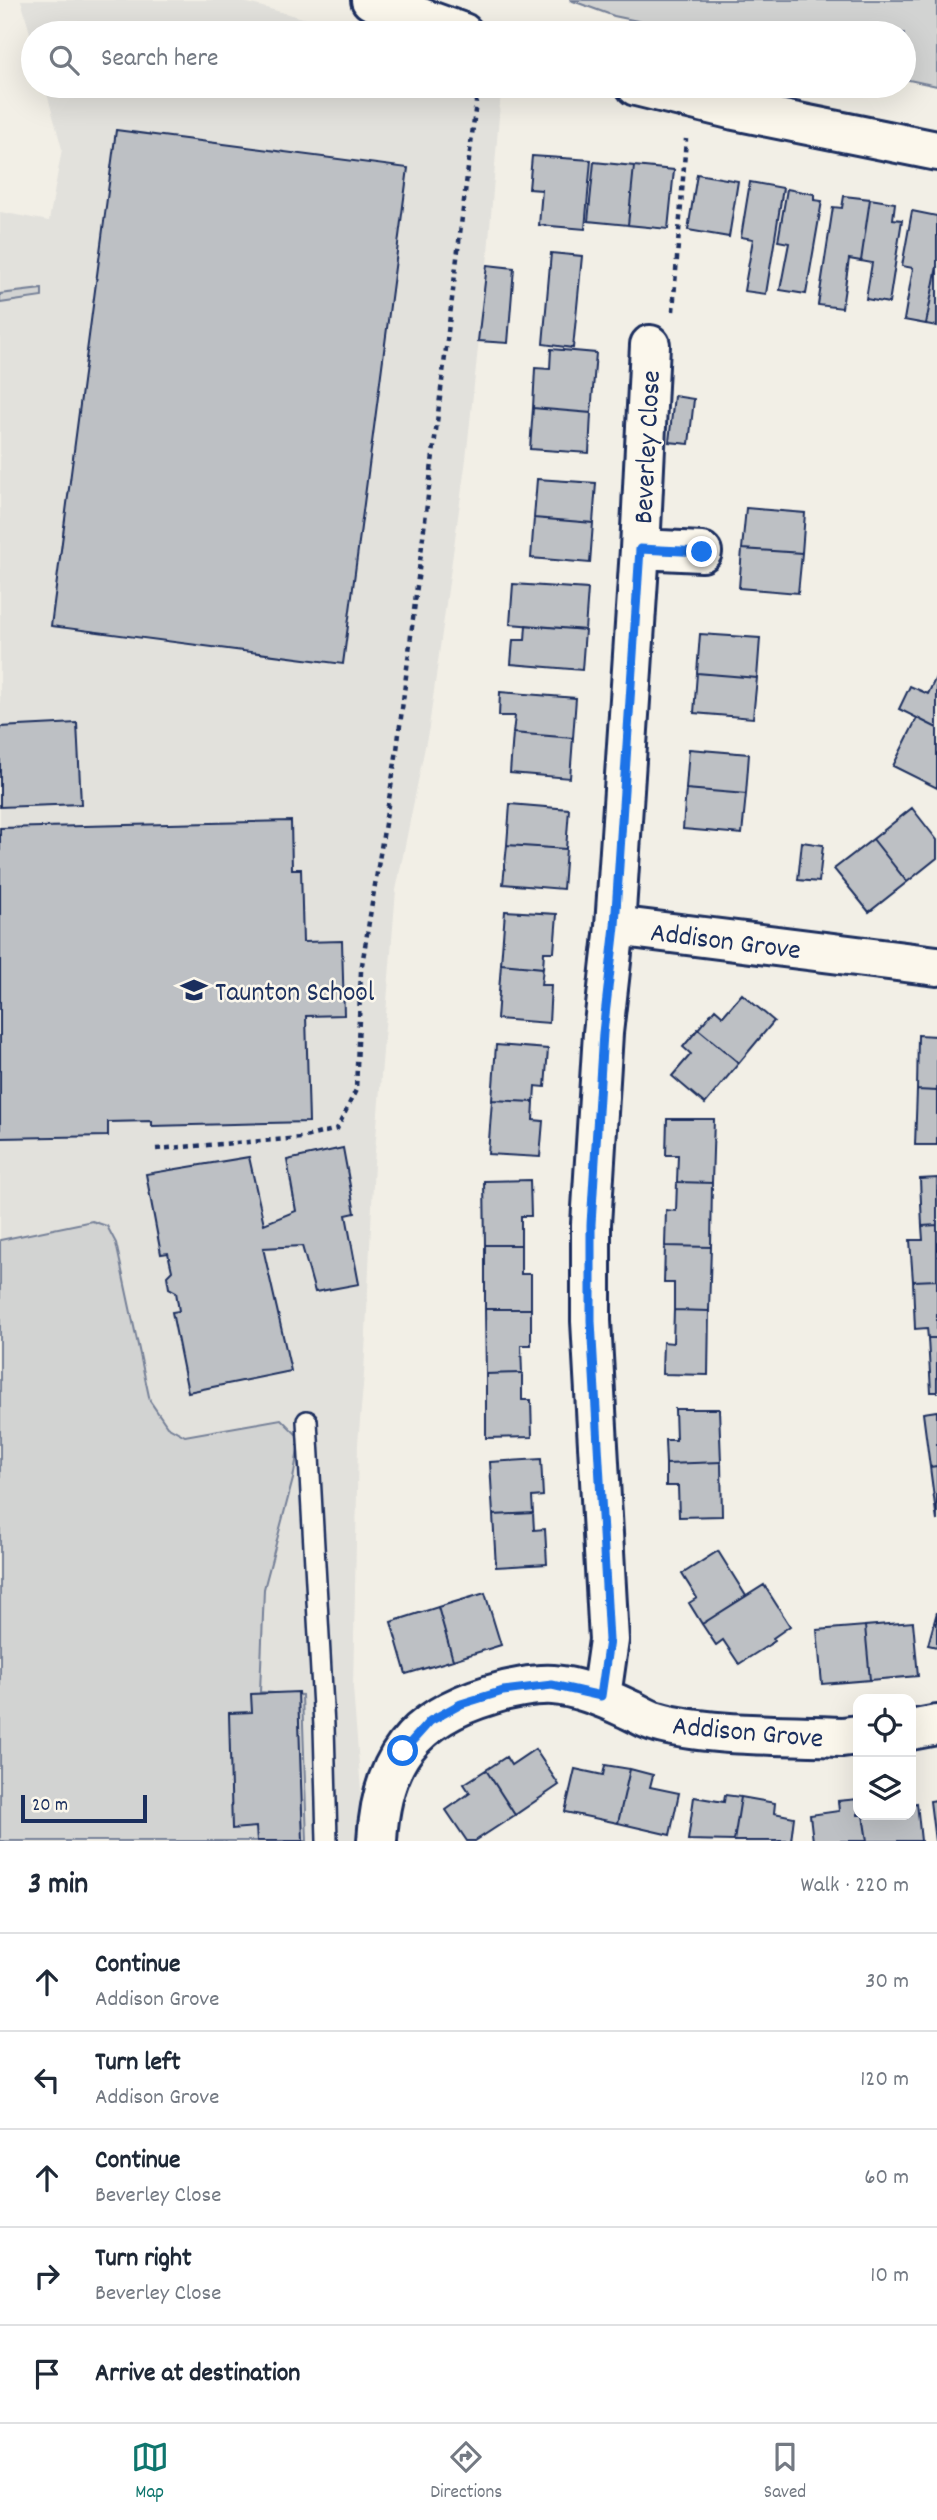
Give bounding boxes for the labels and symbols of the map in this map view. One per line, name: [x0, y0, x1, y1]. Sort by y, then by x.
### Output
street label: Beverley Close: [626, 369, 674, 525]
route end: [686, 536, 717, 567]
street label: Addison Grove: [648, 915, 803, 973]
school or university icon: Taunton School: [179, 975, 209, 1005]
place label: Taunton School: [215, 975, 375, 1015]
street label: Addison Grove: [670, 1708, 825, 1761]
route start: [387, 1735, 418, 1766]
scale bar: [21, 1792, 147, 1824]

